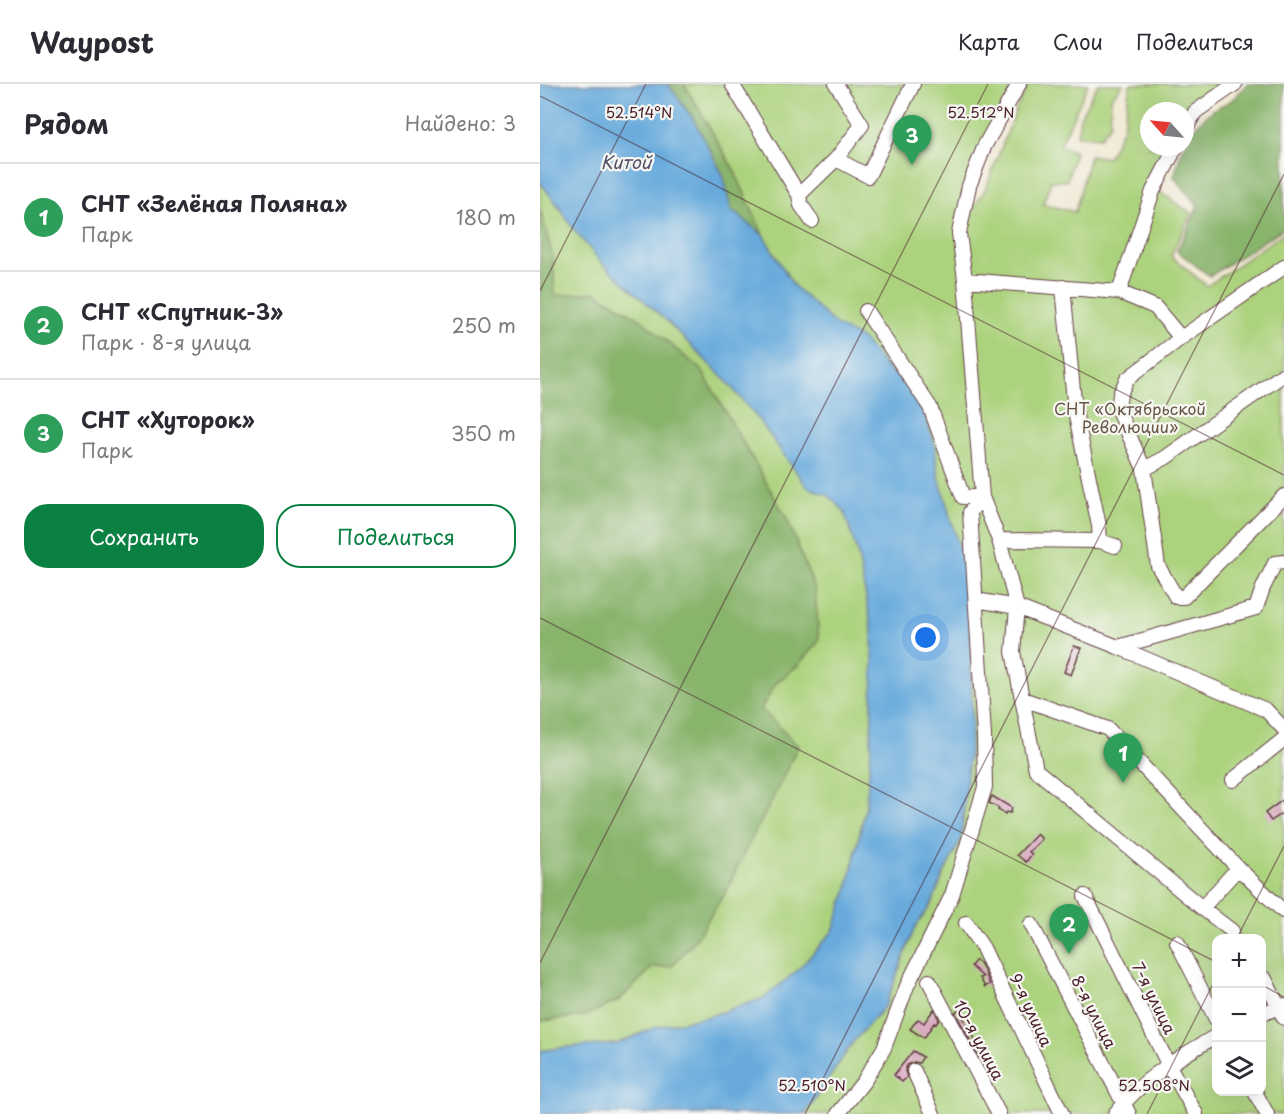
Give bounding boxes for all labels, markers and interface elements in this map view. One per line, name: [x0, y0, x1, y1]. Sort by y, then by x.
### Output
text: Waypost: [30, 20, 154, 63]
text: Карта: [958, 25, 1020, 57]
text: Слои: [1053, 25, 1103, 57]
text: Поделиться: [1136, 25, 1254, 57]
text: 52.514°N: [606, 100, 672, 123]
text: 52.512°N: [947, 100, 1015, 123]
north arrow: [1140, 102, 1194, 156]
text: Рядом: [24, 104, 109, 143]
text: Найдено: 3: [405, 108, 516, 138]
pin: 3: [892, 116, 932, 165]
water label: Китой: [601, 148, 654, 175]
text: СНТ «Зелёная Поляна»: [81, 186, 347, 219]
text: 1: [39, 202, 48, 232]
text: 180 m: [456, 202, 516, 232]
text: Парк: [81, 219, 133, 249]
text: СНТ «Спутник-3»: [81, 294, 283, 327]
text: 2: [36, 310, 51, 340]
text: 250 m: [452, 310, 516, 340]
text: Парк · 8-я улица: [81, 327, 251, 357]
park label: СНТ «Октябрьской Революции»: [1054, 396, 1206, 438]
text: СНТ «Хуторок»: [81, 402, 255, 435]
text: 3: [37, 418, 50, 448]
text: 350 m: [451, 418, 516, 448]
text: Парк: [81, 435, 133, 465]
button: Сохранить: [24, 504, 264, 568]
button: Поделиться: [276, 504, 516, 568]
your location: [911, 623, 940, 652]
pin: 1: [1104, 734, 1142, 783]
pin: 2: [1050, 904, 1088, 954]
map controls: [1212, 934, 1266, 1096]
button: +: [1212, 934, 1266, 988]
street label: 7-я улица: [1127, 957, 1183, 1038]
street label: 9-я улица: [1004, 969, 1059, 1050]
street label: 8-я улица: [1066, 971, 1124, 1052]
button: −: [1212, 988, 1266, 1042]
street label: 10-я улица: [949, 995, 1011, 1084]
button: layers: [1212, 1042, 1266, 1096]
text: 52.510°N: [778, 1073, 846, 1096]
text: 52.508°N: [1118, 1073, 1190, 1096]

